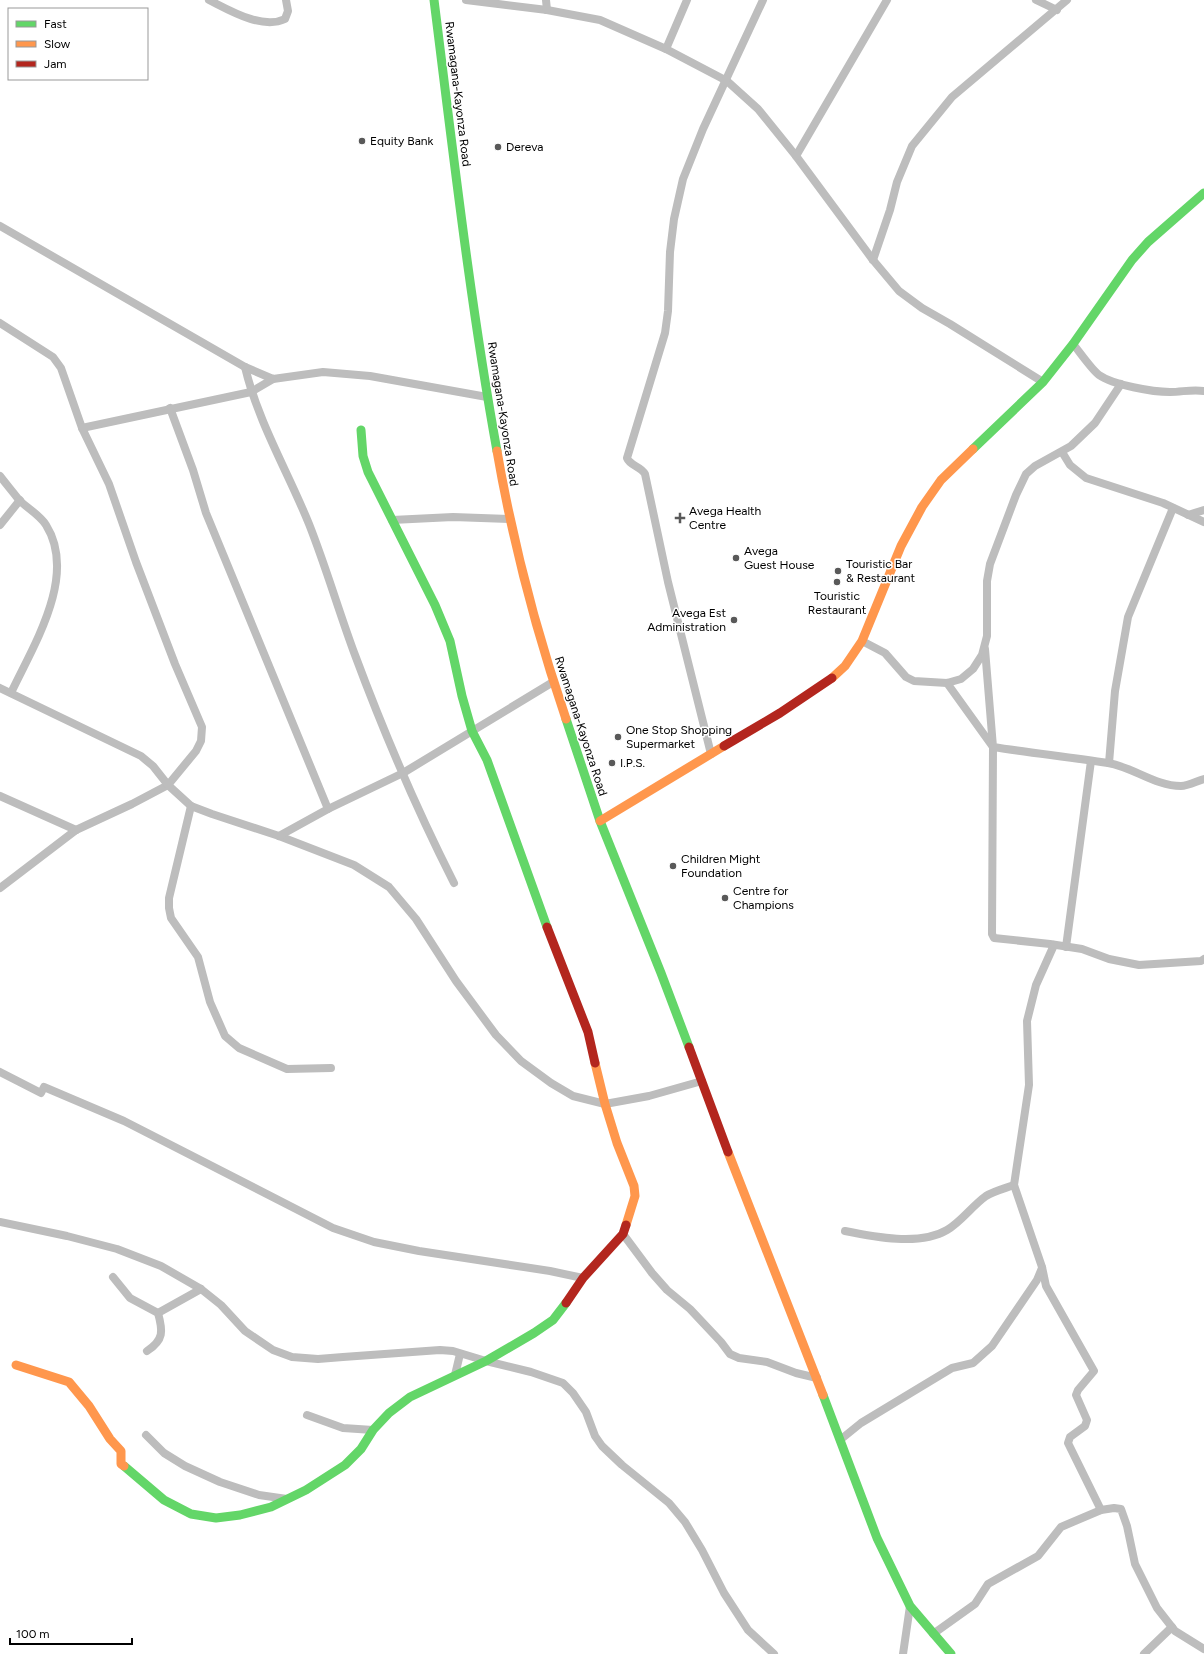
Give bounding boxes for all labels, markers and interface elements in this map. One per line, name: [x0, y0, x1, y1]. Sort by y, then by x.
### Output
legend: [8, 8, 148, 80]
text: Fast: [44, 17, 67, 31]
street label: Rwamagana-Kayonza Road: [442, 21, 474, 167]
text: Slow: [44, 37, 71, 51]
text: Jam: [44, 57, 67, 71]
place label: Equity Bank: [370, 134, 433, 148]
marker: Equity Bank: [357, 136, 367, 146]
place label: Dereva: [506, 140, 543, 154]
marker: Dereva: [493, 142, 503, 152]
street label: Rwamagana-Kayonza Road: [485, 341, 521, 487]
place label: Avega Health Centre: [689, 504, 762, 532]
marker: Avega Health Centre: [674, 512, 686, 524]
place label: Avega Guest House: [744, 544, 815, 572]
marker: Avega Guest House: [731, 553, 741, 563]
place label: Touristic Bar & Restaurant: [846, 557, 916, 585]
marker: Touristic Bar & Restaurant: [833, 566, 843, 576]
marker: Touristic Restaurant: [832, 577, 842, 587]
place label: Touristic Restaurant: [808, 589, 867, 617]
place label: Avega Est Administration: [647, 606, 726, 634]
marker: Avega Est Administration: [729, 615, 739, 625]
street label: Rwamagana-Kayonza Road: [552, 654, 610, 798]
place label: One Stop Shopping Supermarket: [626, 723, 732, 751]
marker: One Stop Shopping Supermarket: [613, 732, 623, 742]
place label: I.P.S.: [620, 756, 645, 770]
marker: I.P.S.: [607, 758, 617, 768]
place label: Children Might Foundation: [681, 852, 761, 880]
marker: Children Might Foundation: [668, 861, 678, 871]
place label: Centre for Champions: [733, 884, 794, 912]
marker: Centre for Champions: [720, 893, 730, 903]
scale bar: [10, 1620, 132, 1646]
text: 100 m: [16, 1627, 50, 1641]

